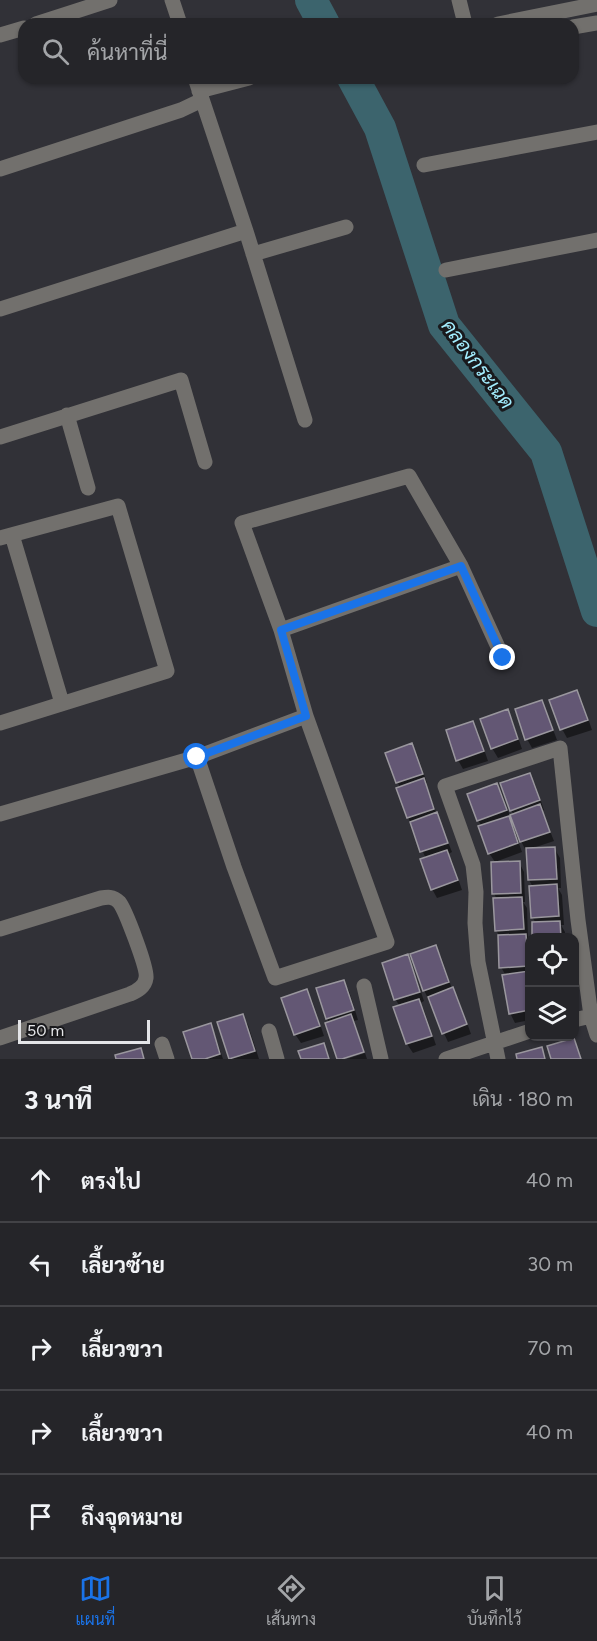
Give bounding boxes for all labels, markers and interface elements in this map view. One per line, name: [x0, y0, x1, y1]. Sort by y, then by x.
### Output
search box: [18, 18, 579, 84]
icon: search: [39, 35, 72, 68]
text: ค้นหาที่นี่: [87, 39, 167, 66]
water label: คลองกระเฉด: [437, 315, 519, 413]
route end: [489, 644, 515, 670]
route start: [183, 743, 209, 769]
map controls: [525, 933, 579, 1041]
button: locate: [525, 933, 579, 987]
button: layers: [525, 987, 579, 1041]
scale bar: [18, 1017, 150, 1044]
text: 50 m: [27, 1021, 64, 1040]
text: 3 นาที: [24, 1084, 92, 1116]
text: เดิน · 180 m: [472, 1087, 573, 1111]
icon: ahead: [24, 1164, 57, 1197]
text: ตรงไป: [81, 1168, 141, 1195]
text: 40 m: [526, 1168, 573, 1192]
icon: left: [24, 1248, 57, 1281]
text: เลี้ยวซ้าย: [81, 1252, 165, 1279]
text: 30 m: [527, 1252, 573, 1276]
icon: right: [24, 1332, 57, 1365]
text: เลี้ยวขวา: [81, 1336, 163, 1363]
text: 70 m: [527, 1336, 573, 1360]
icon: right: [24, 1416, 57, 1449]
text: เลี้ยวขวา: [81, 1420, 163, 1447]
text: 40 m: [526, 1420, 573, 1444]
icon: arrive: [24, 1500, 57, 1533]
text: ถึงจุดหมาย: [81, 1504, 183, 1531]
tab: แผนที่: [75, 1572, 115, 1629]
tab: เส้นทาง: [266, 1572, 316, 1629]
tab: บันทึกไว้: [467, 1572, 522, 1629]

